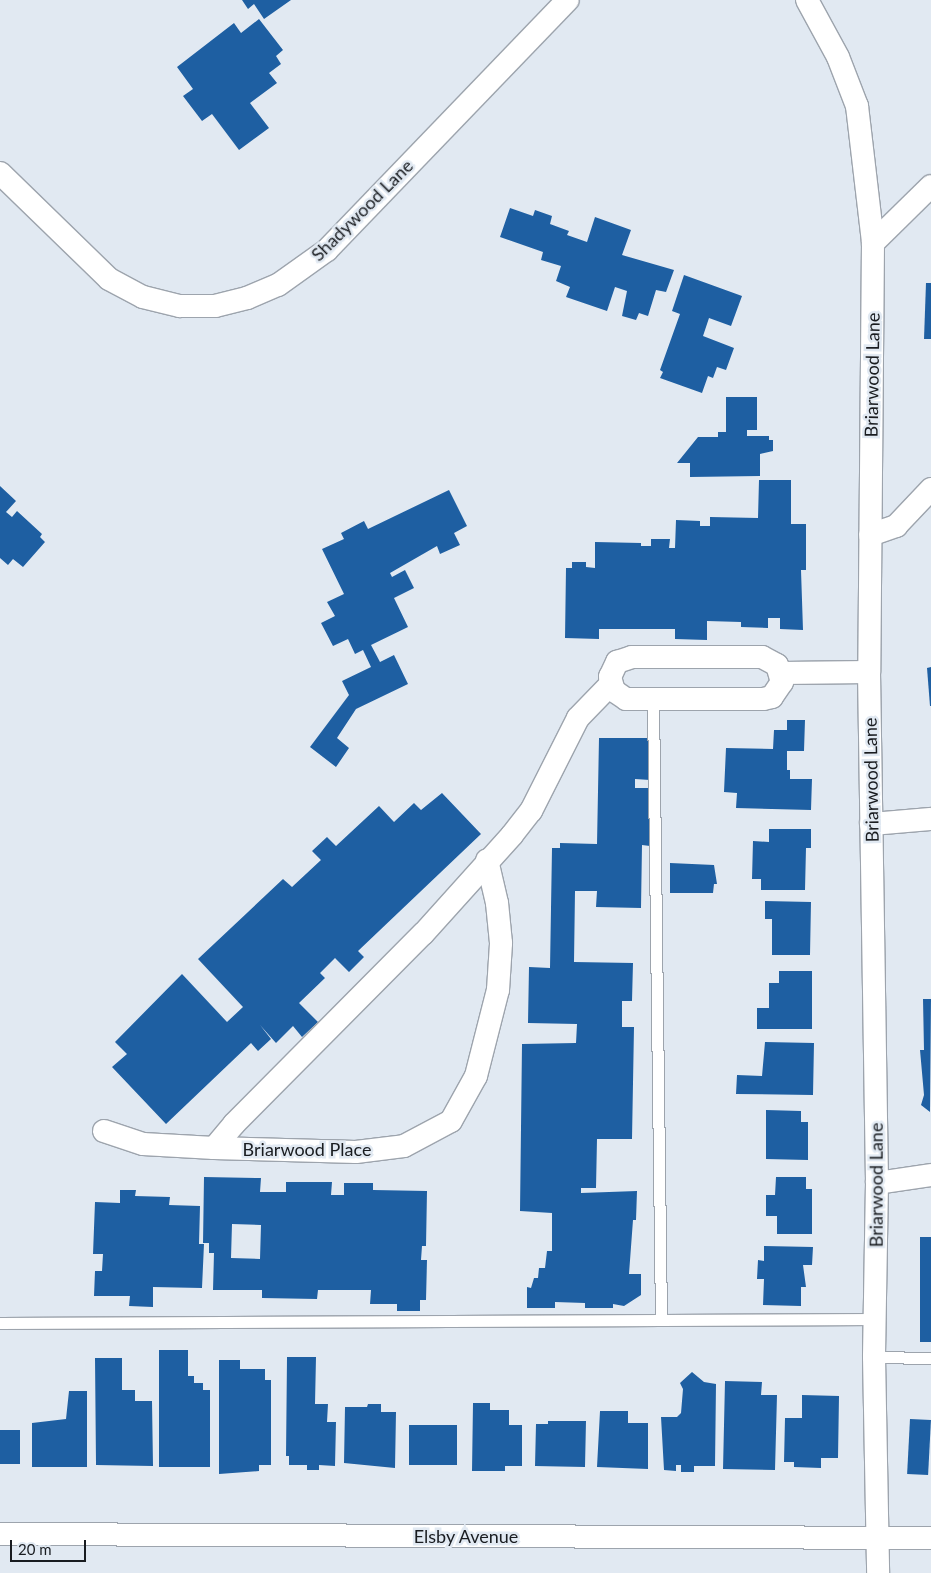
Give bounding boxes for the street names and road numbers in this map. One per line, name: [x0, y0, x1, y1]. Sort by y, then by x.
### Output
street label: Shadywood Lane: [307, 155, 417, 265]
street label: Briarwood Lane: [860, 312, 884, 438]
street label: Briarwood Lane: [859, 717, 883, 843]
street label: Briarwood Lane: [865, 1123, 887, 1247]
street label: Briarwood Place: [243, 1138, 371, 1160]
street label: Elsby Avenue: [413, 1525, 519, 1547]

